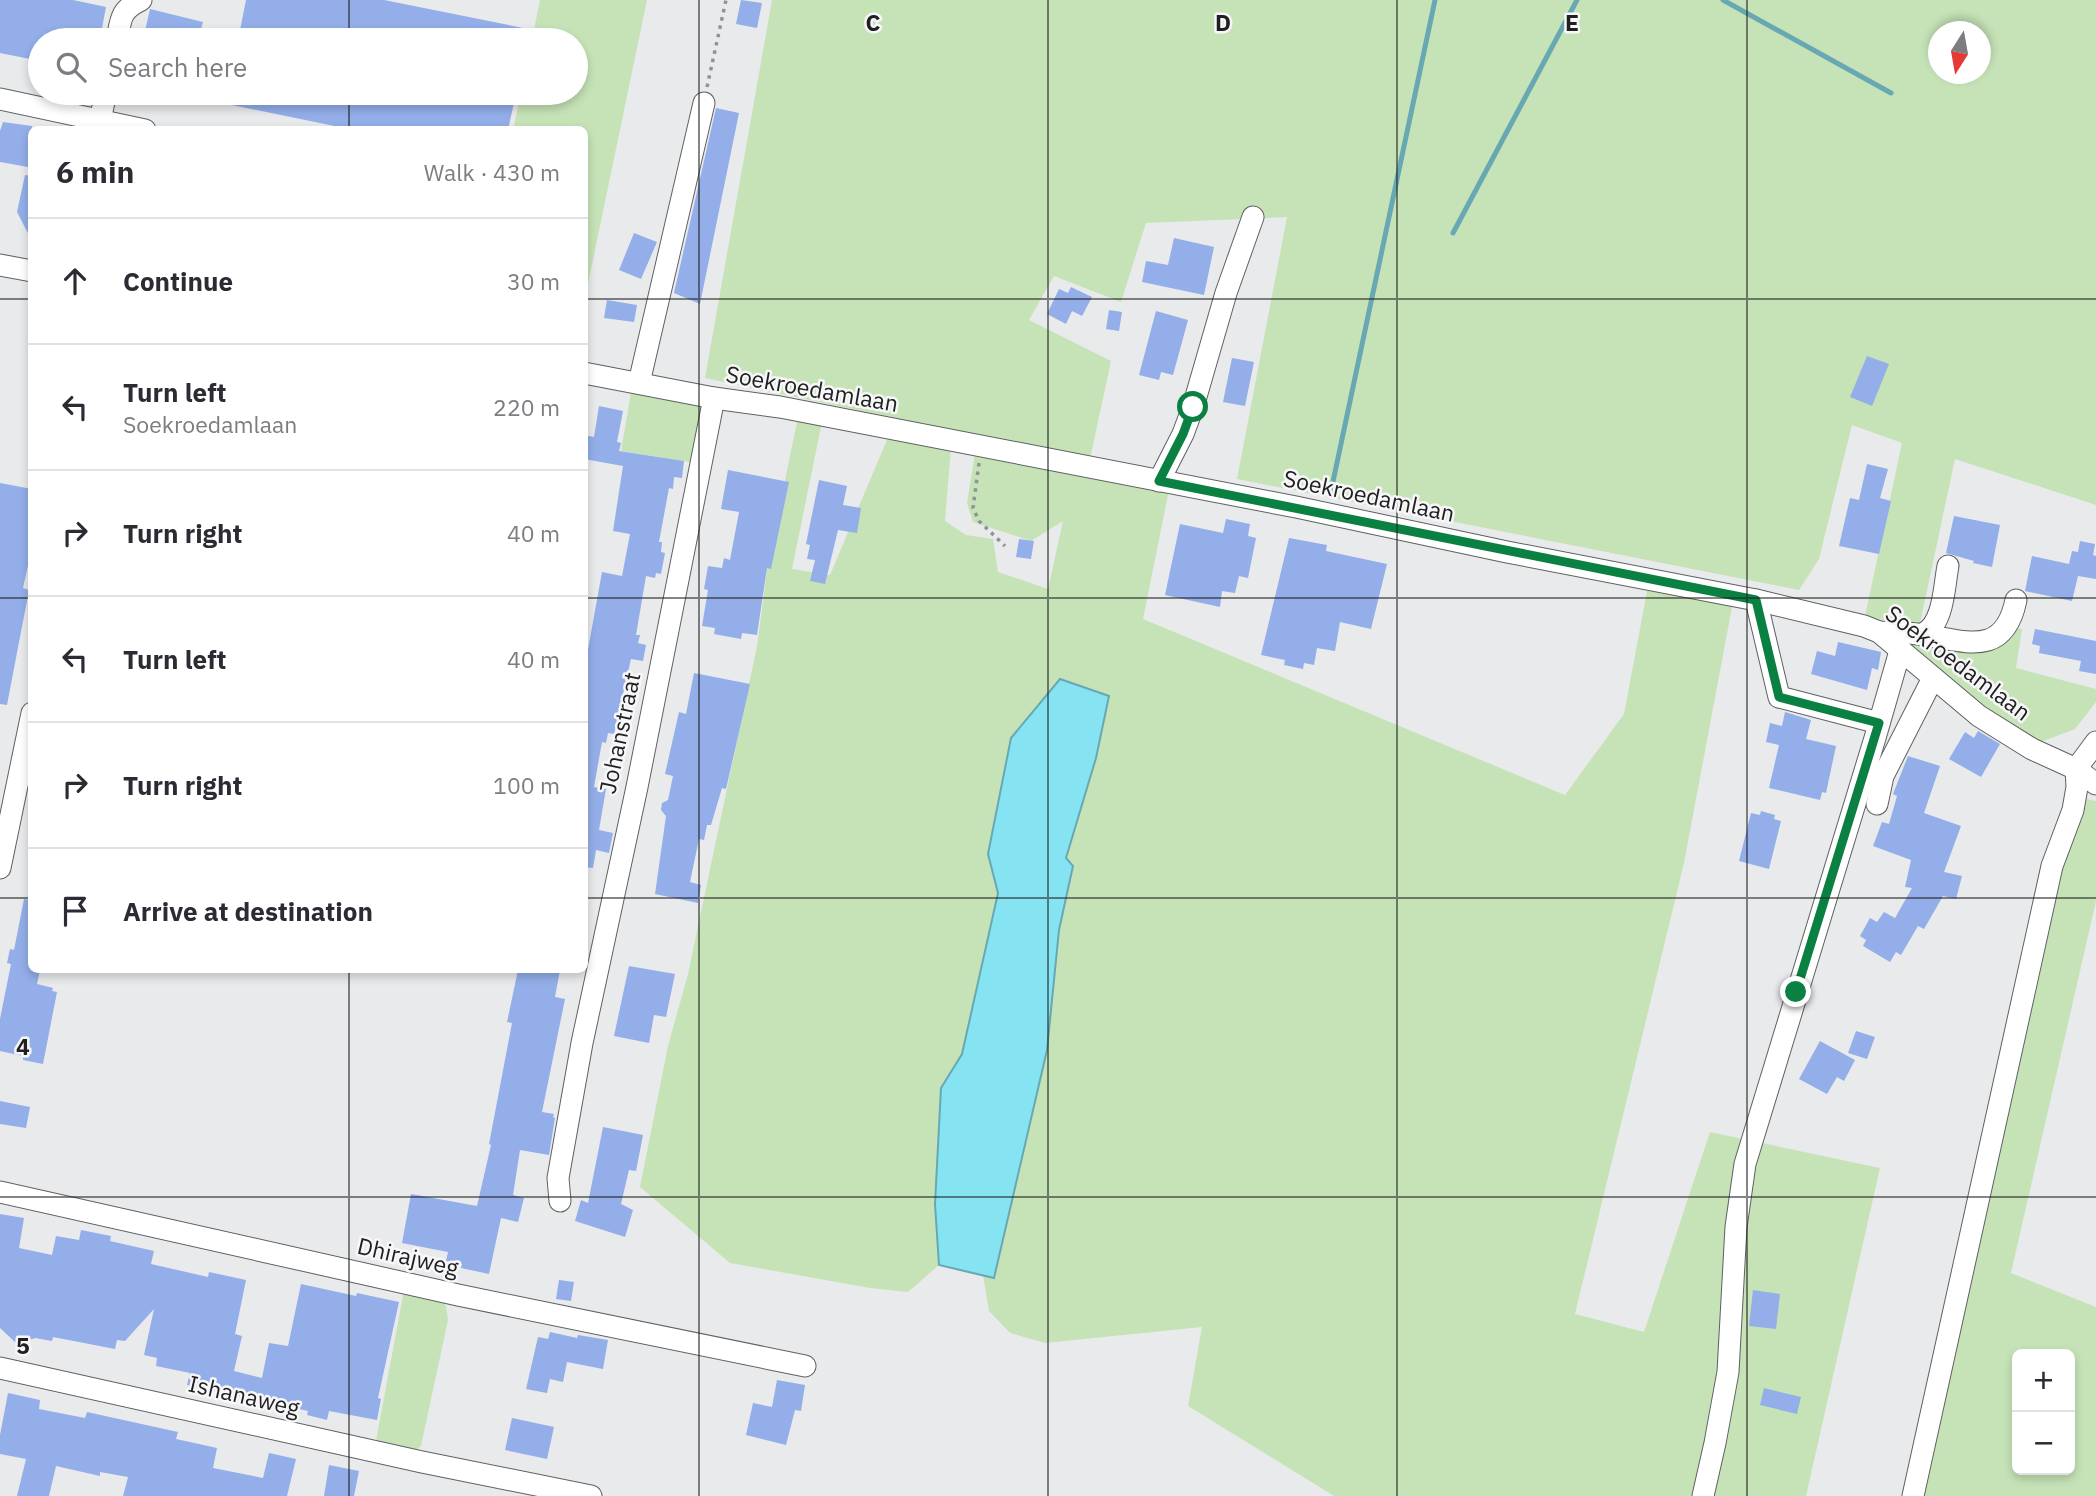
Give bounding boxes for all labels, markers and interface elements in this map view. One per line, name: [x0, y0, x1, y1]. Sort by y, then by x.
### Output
text: C: [866, 7, 881, 37]
text: D: [1215, 7, 1231, 37]
text: E: [1565, 7, 1579, 37]
north arrow: [1928, 21, 1991, 84]
search box: [28, 28, 588, 105]
icon: search: [52, 48, 90, 86]
text: Search here: [108, 50, 247, 84]
text: 6 min: [56, 152, 134, 191]
text: Walk · 430 m: [424, 157, 560, 187]
icon: ahead: [56, 262, 94, 300]
text: Continue: [123, 264, 233, 298]
text: 30 m: [507, 266, 560, 296]
street label: Soekroedamlaan: [724, 358, 901, 418]
text: Turn left: [123, 375, 226, 409]
icon: left: [56, 388, 94, 426]
route start: [1177, 391, 1208, 422]
text: 220 m: [493, 392, 560, 422]
text: Soekroedamlaan: [123, 409, 297, 439]
street label: Soekroedamlaan: [1281, 462, 1458, 528]
icon: right: [56, 514, 94, 552]
text: Turn right: [123, 516, 242, 550]
text: 40 m: [507, 518, 560, 548]
street label: Soekroedamlaan: [1880, 598, 2037, 727]
icon: left: [56, 640, 94, 678]
text: Turn left: [123, 642, 226, 676]
text: 40 m: [507, 644, 560, 674]
street label: Johanstraat: [592, 669, 646, 796]
icon: right: [56, 766, 94, 804]
text: Turn right: [123, 768, 242, 802]
text: 100 m: [493, 770, 560, 800]
icon: arrive: [56, 892, 94, 930]
text: Arrive at destination: [123, 894, 373, 928]
route end: [1780, 976, 1811, 1007]
text: 4: [16, 1031, 30, 1061]
street label: Dhirajweg: [355, 1230, 462, 1282]
text: 5: [16, 1330, 30, 1360]
map controls: [2012, 1349, 2075, 1475]
button: +: [2012, 1349, 2075, 1412]
street label: Ishanaweg: [186, 1368, 303, 1422]
button: −: [2012, 1412, 2075, 1475]

